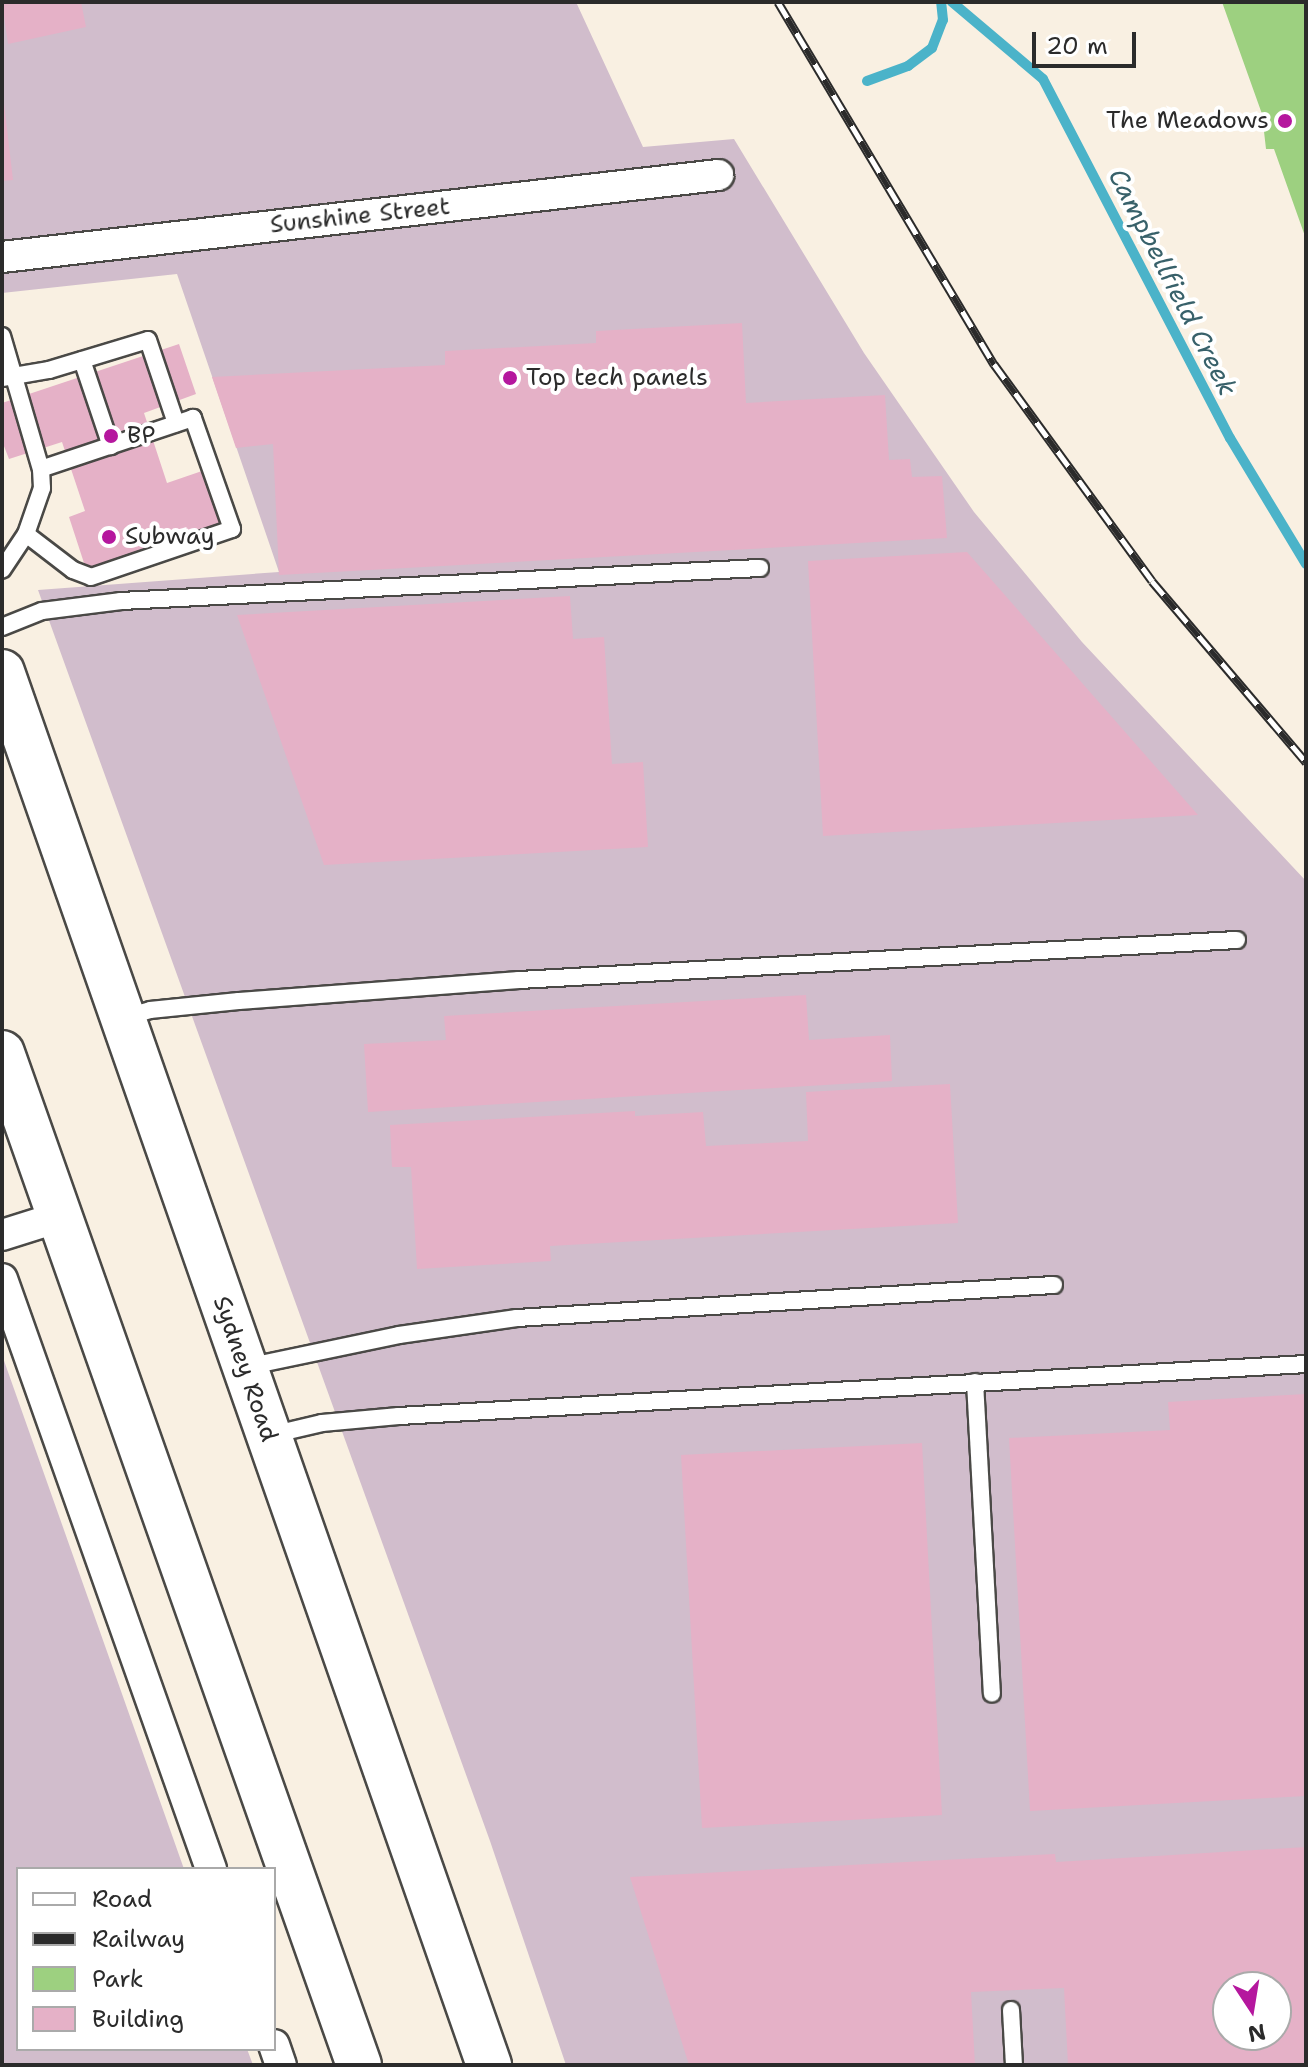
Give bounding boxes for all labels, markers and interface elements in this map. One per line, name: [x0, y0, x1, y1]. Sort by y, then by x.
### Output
scale bar: [1036, 16, 1140, 66]
text: 20 m: [1046, 30, 1108, 62]
place label: The Meadows: [1106, 107, 1269, 135]
marker: The Meadows: [1276, 112, 1294, 130]
water label: Campbellfield Creek: [1102, 163, 1244, 401]
street label: Sunshine Street: [269, 192, 451, 240]
place label: Top tech panels: [526, 364, 708, 392]
marker: Top tech panels: [501, 369, 519, 387]
place label: BP: [127, 422, 155, 450]
marker: BP: [102, 427, 120, 445]
place label: Subway: [125, 523, 214, 551]
marker: Subway: [100, 528, 118, 546]
street label: Sydney Road: [207, 1293, 283, 1445]
legend: [16, 1867, 276, 2051]
text: Road: [92, 1883, 152, 1915]
text: Railway: [92, 1923, 185, 1955]
text: Park: [92, 1963, 144, 1995]
north arrow: [1212, 1971, 1292, 2051]
text: Building: [92, 2003, 184, 2035]
text: N: [1245, 2017, 1268, 2049]

